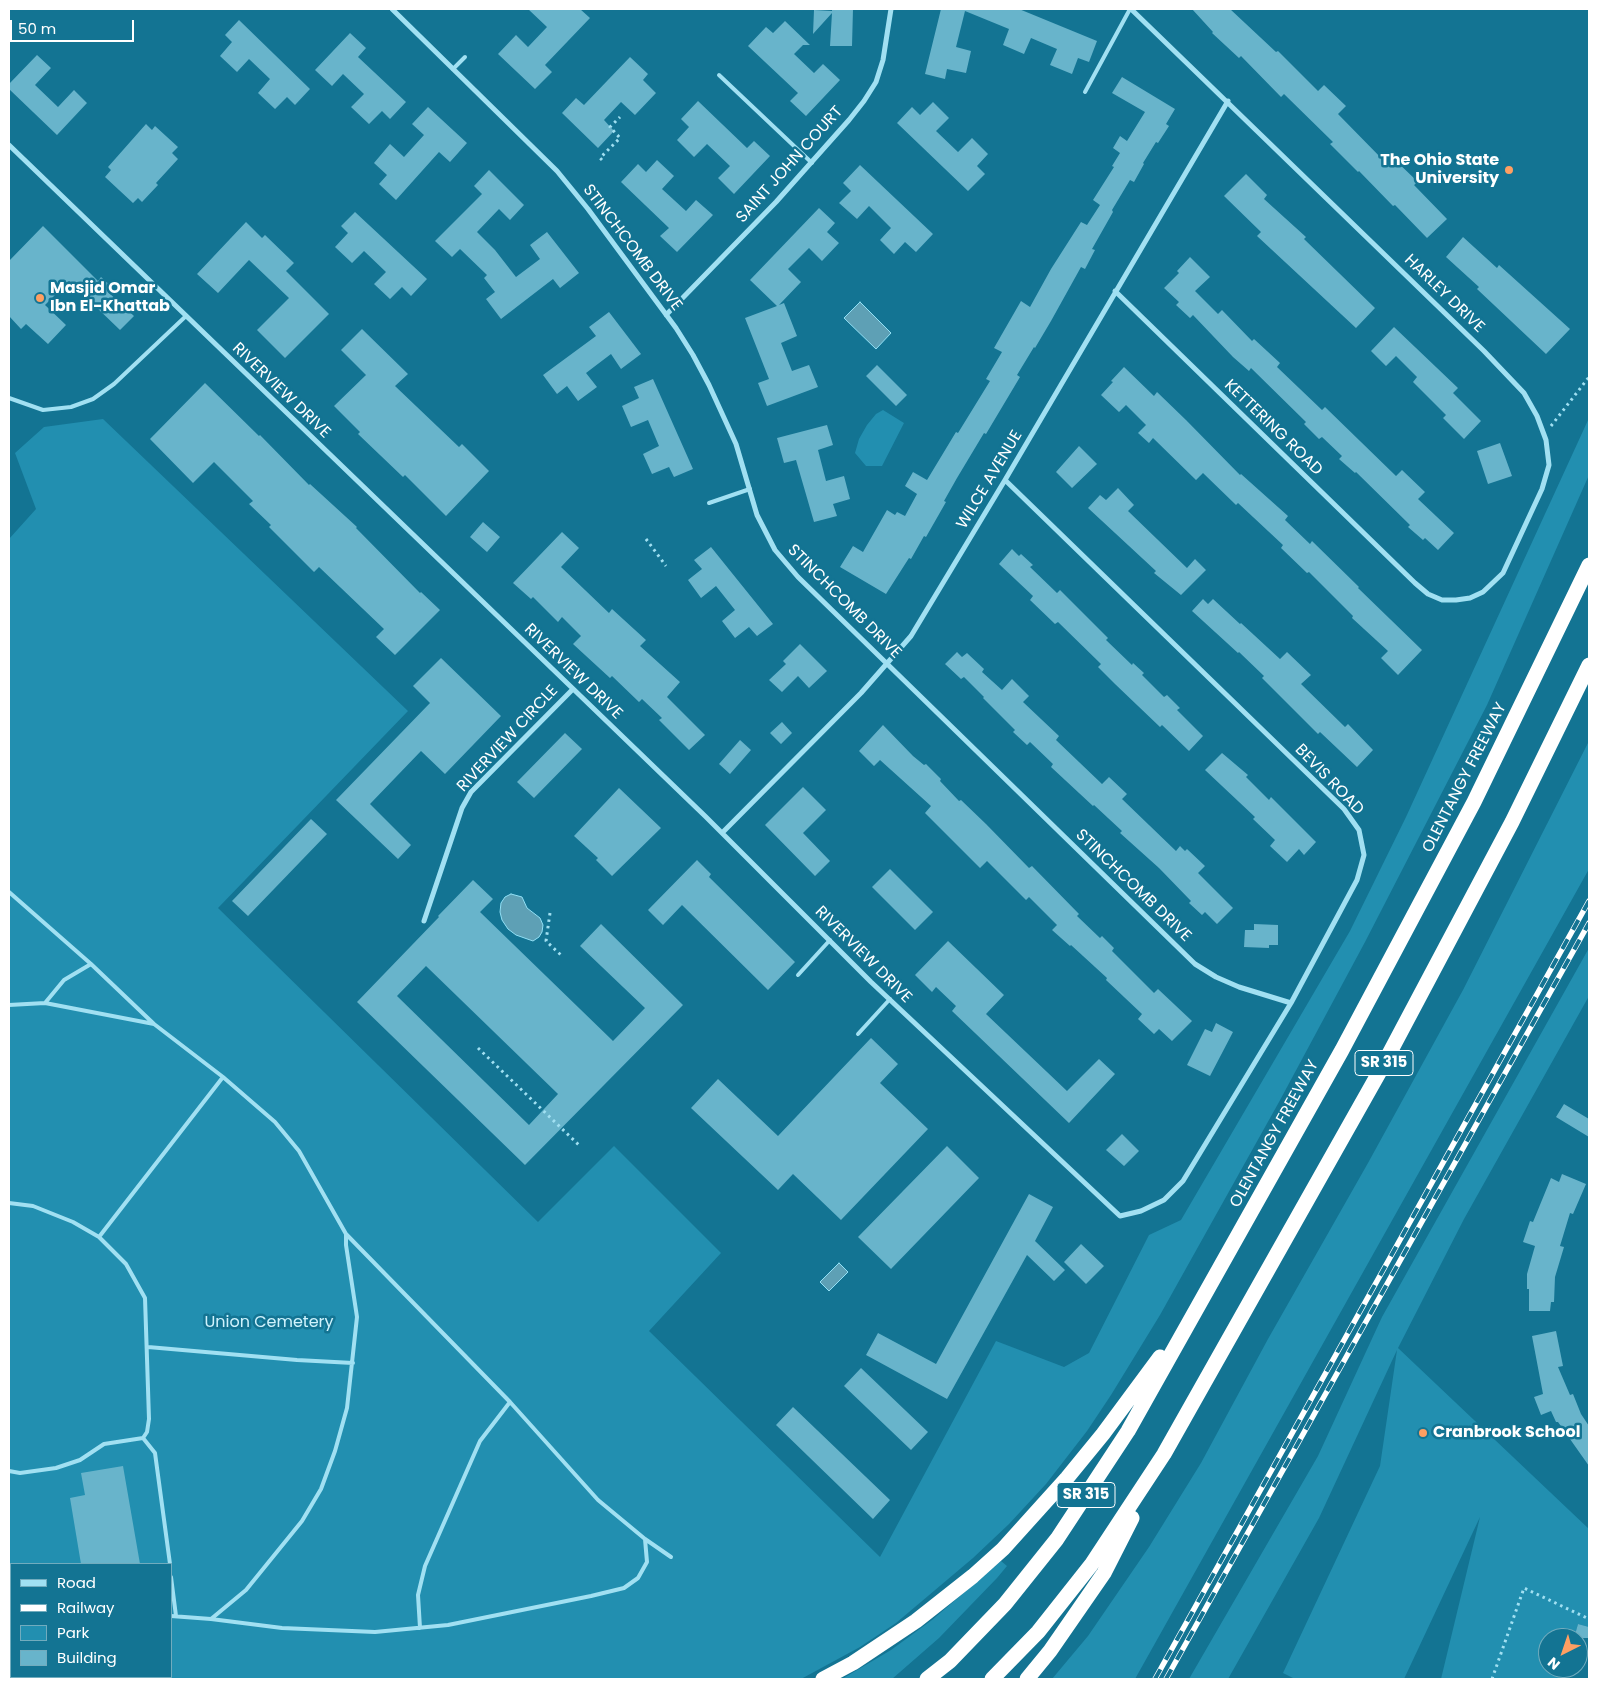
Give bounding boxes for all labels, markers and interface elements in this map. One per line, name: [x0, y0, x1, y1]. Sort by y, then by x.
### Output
scale bar: [12, 10, 136, 42]
text: 50 m: [18, 18, 56, 39]
street label: SAINT JOHN COURT: [733, 103, 847, 227]
place label: The Ohio State University: [1380, 151, 1499, 189]
marker: The Ohio State University: [1503, 164, 1515, 176]
street label: STINCHCOMB DRIVE: [578, 181, 686, 315]
street label: HARLEY DRIVE: [1400, 251, 1488, 337]
place label: Masjid Omar Ibn El-Khattab: [50, 279, 170, 317]
marker: Masjid Omar Ibn El-Khattab: [34, 292, 46, 304]
street label: RIVERVIEW DRIVE: [228, 339, 334, 443]
street label: KETTERING ROAD: [1220, 376, 1326, 480]
street label: WILCE AVENUE: [953, 427, 1027, 533]
street label: STINCHCOMB DRIVE: [783, 541, 905, 663]
street label: RIVERVIEW DRIVE: [520, 620, 626, 724]
street label: RIVERVIEW CIRCLE: [454, 682, 562, 796]
street label: OLENTANGY FREEWAY: [1419, 700, 1511, 856]
street label: BEVIS ROAD: [1291, 741, 1367, 819]
street label: STINCHCOMB DRIVE: [1071, 826, 1195, 946]
street label: RIVERVIEW DRIVE: [811, 903, 915, 1007]
road number: SR 315: [1355, 1050, 1413, 1076]
street label: OLENTANGY FREEWAY: [1226, 1057, 1324, 1211]
park label: Union Cemetery: [204, 1313, 334, 1333]
place label: Cranbrook School: [1433, 1423, 1580, 1443]
marker: Cranbrook School: [1417, 1427, 1429, 1439]
road number: SR 315: [1057, 1482, 1115, 1508]
legend: [10, 1563, 172, 1678]
text: Road: [57, 1572, 96, 1593]
text: Railway: [57, 1597, 115, 1618]
text: Park: [57, 1622, 89, 1643]
north arrow: [1538, 1628, 1588, 1678]
text: Building: [57, 1647, 117, 1668]
text: N: [1543, 1653, 1564, 1675]

